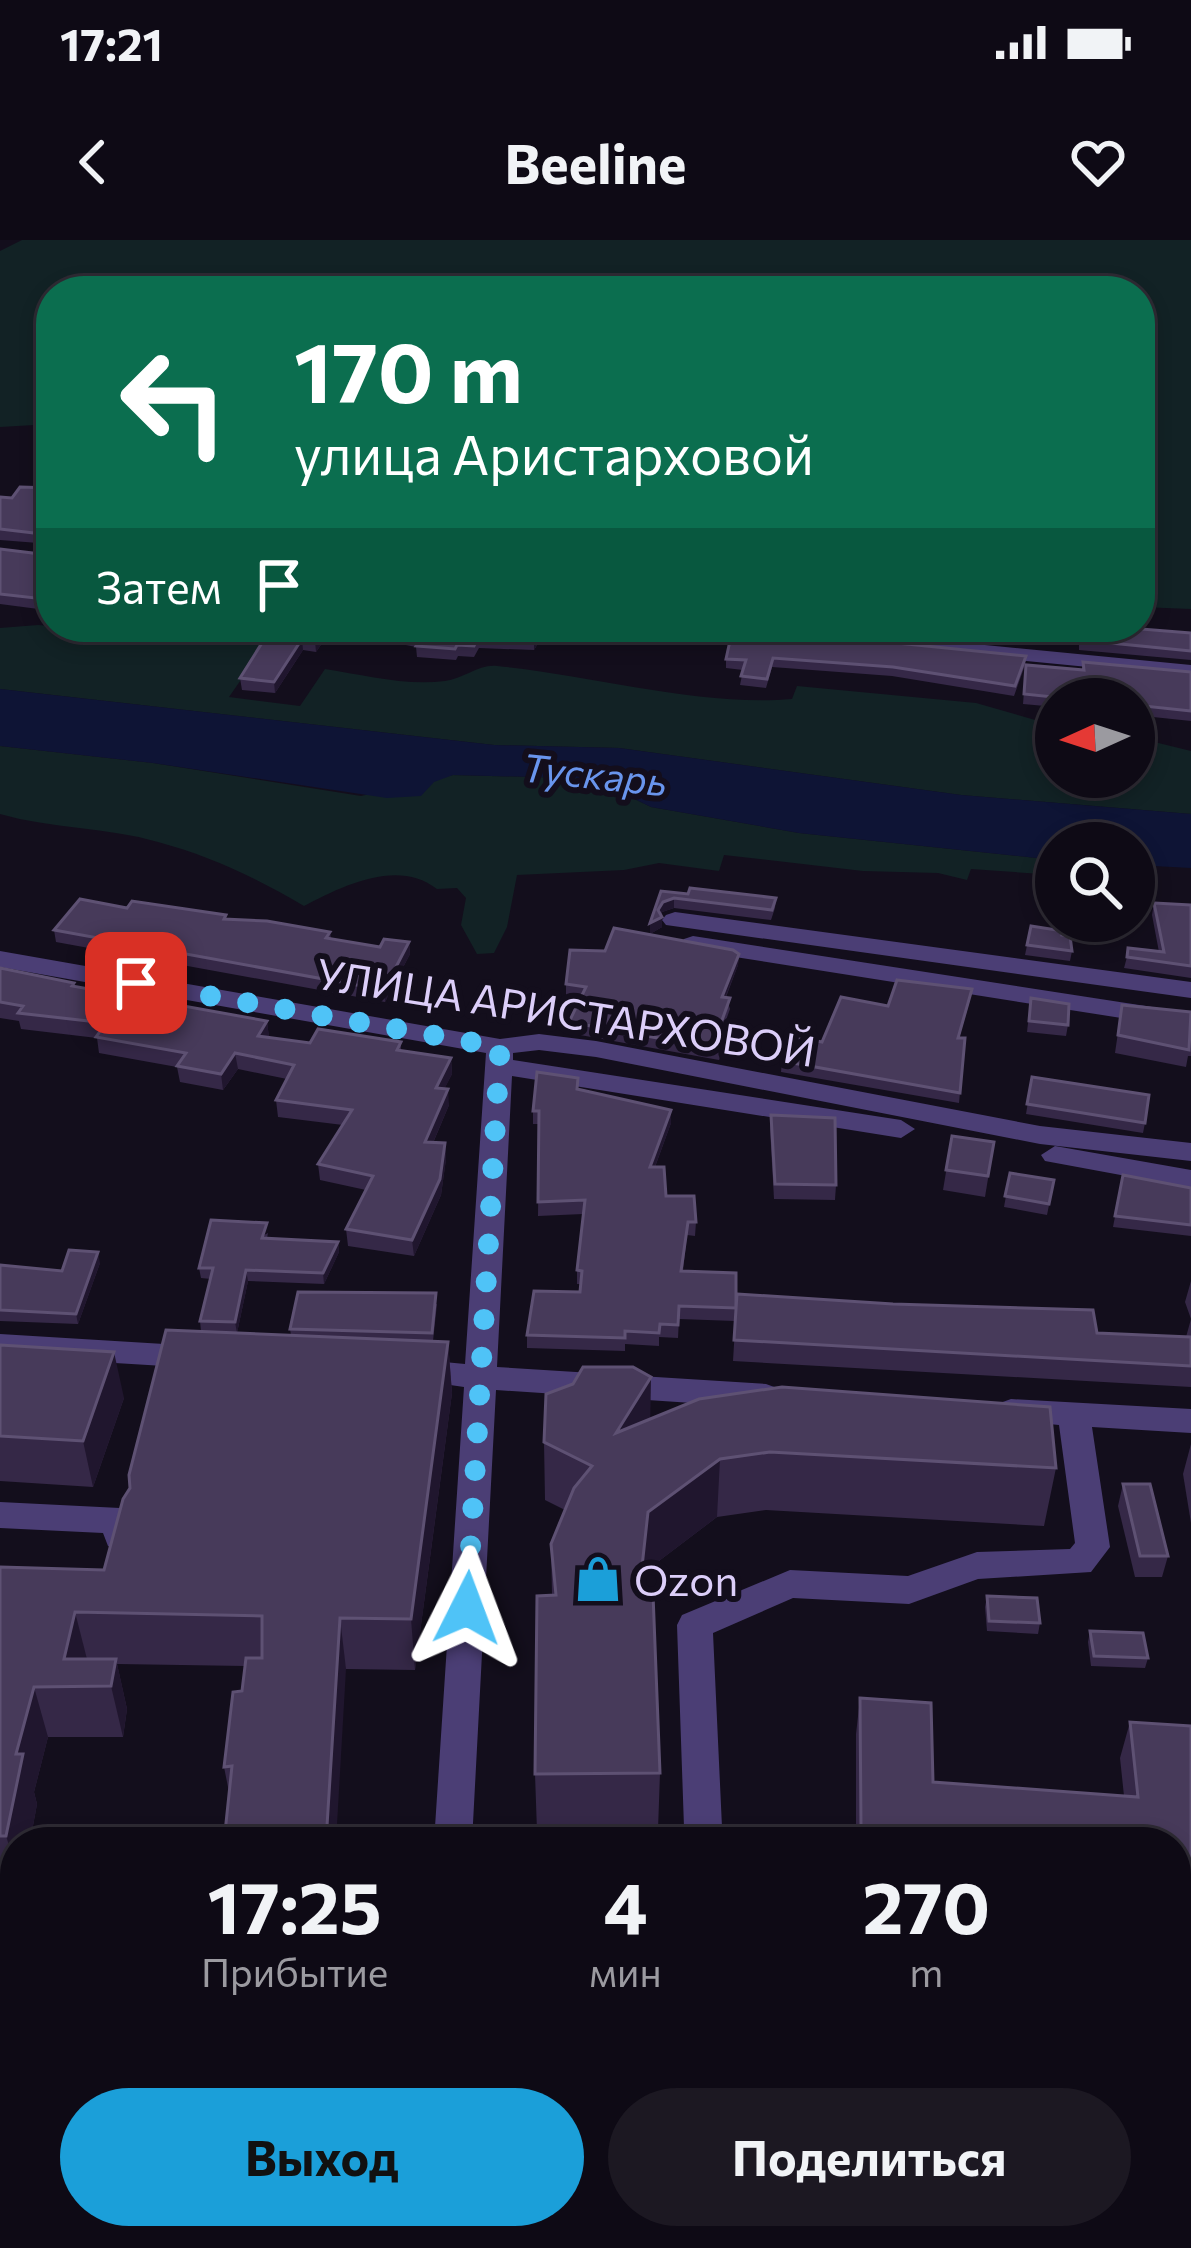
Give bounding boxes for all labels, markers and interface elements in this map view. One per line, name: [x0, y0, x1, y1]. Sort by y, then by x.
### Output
text: 17:21: [60, 15, 163, 70]
icon: back: [60, 129, 126, 195]
text: Beeline: [504, 129, 687, 195]
icon: heart: [1065, 129, 1131, 195]
text: 170 m: [294, 318, 523, 420]
icon: left: [96, 324, 252, 480]
text: улица Аристарховой: [294, 420, 814, 486]
icon: arrive: [246, 552, 312, 618]
text: Затем: [96, 558, 222, 613]
north arrow: [1035, 678, 1155, 798]
map controls: [1035, 678, 1155, 942]
water label: Тускарь: [520, 742, 670, 804]
button: search: [1035, 822, 1155, 942]
pin: [85, 932, 187, 1034]
street label: УЛИЦА АРИСТАРХОВОЙ: [313, 946, 819, 1076]
icon: arrive: [103, 950, 169, 1016]
position arrow: [404, 1545, 530, 1671]
place label: Ozon: [634, 1553, 738, 1605]
shop icon: Ozon: [573, 1554, 623, 1604]
text: 17:25: [208, 1861, 382, 1949]
text: 4: [603, 1861, 648, 1949]
text: 270: [863, 1861, 990, 1949]
text: Прибытие: [201, 1947, 388, 1995]
text: мин: [589, 1947, 662, 1995]
text: m: [909, 1947, 943, 1995]
button: Выход: [60, 2088, 584, 2226]
button: Поделиться: [608, 2088, 1131, 2226]

